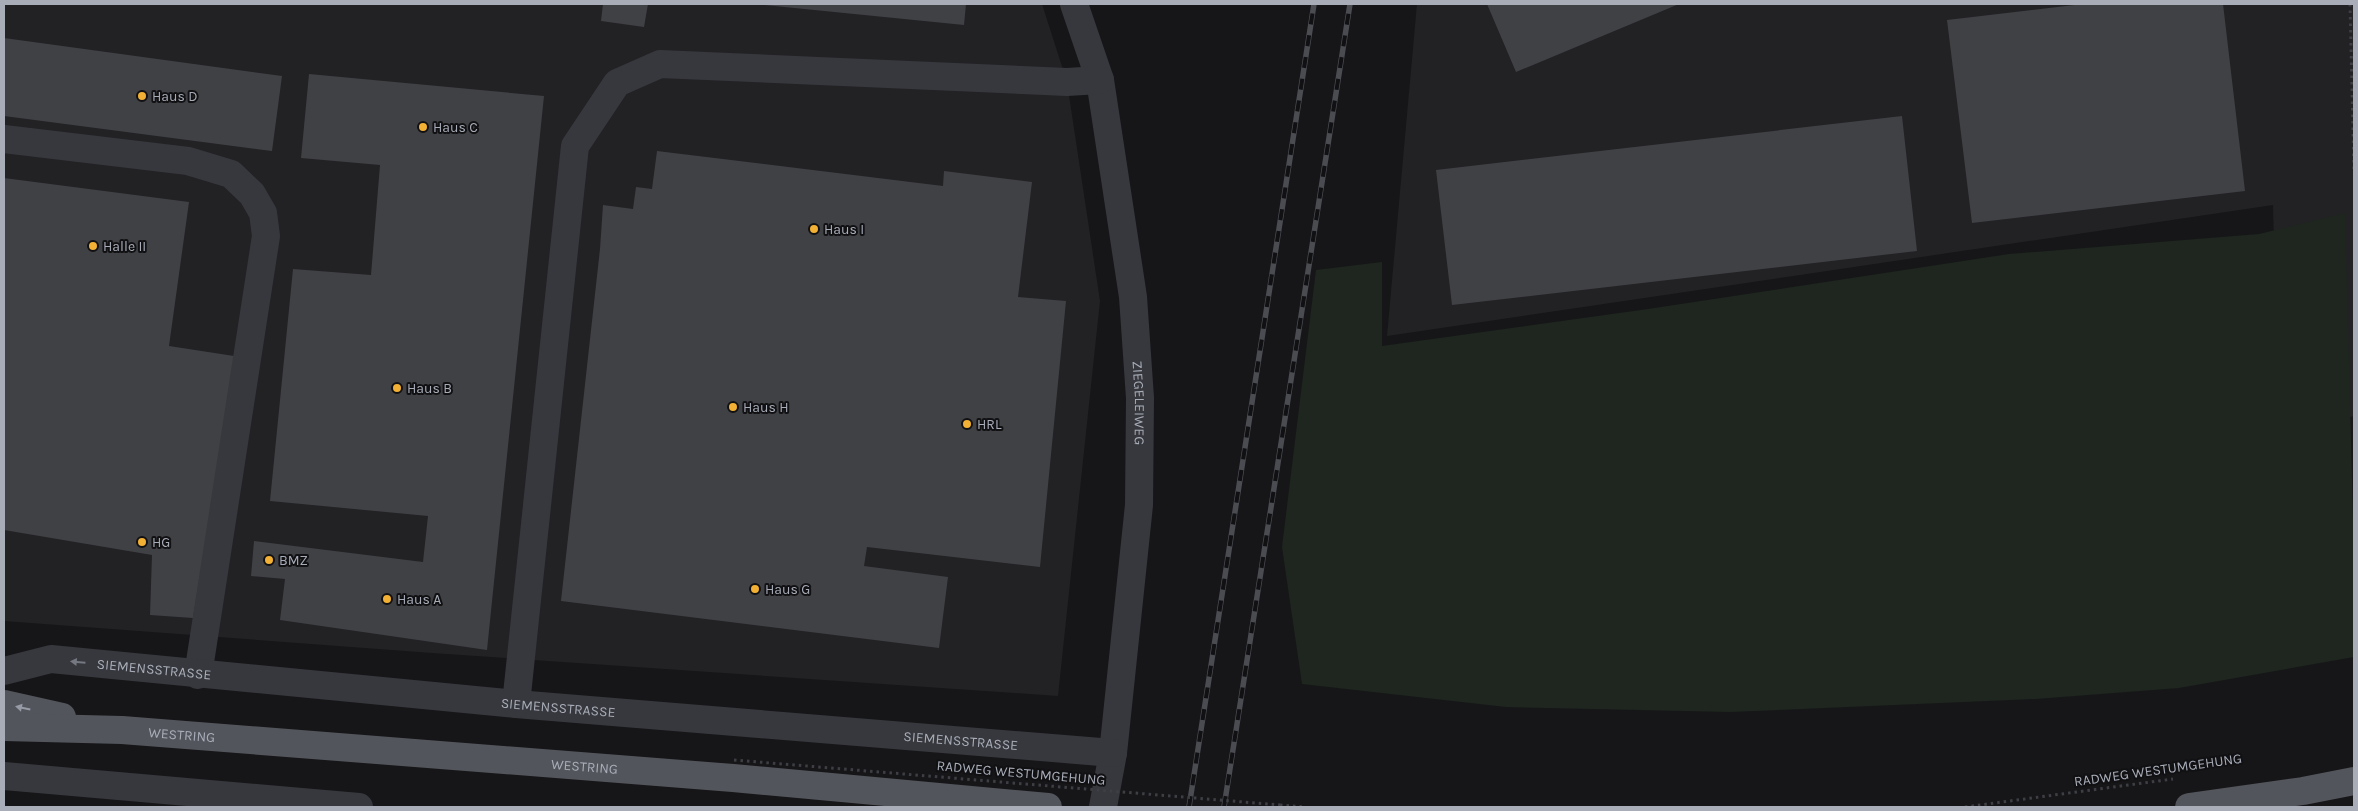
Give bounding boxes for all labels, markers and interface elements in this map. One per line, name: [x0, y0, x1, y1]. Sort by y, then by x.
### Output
place label: Haus D: [152, 88, 197, 105]
marker: Haus D: [136, 90, 148, 102]
place label: Haus C: [433, 119, 478, 136]
marker: Haus C: [417, 121, 429, 133]
place label: Haus I: [824, 221, 864, 238]
marker: Haus I: [808, 223, 820, 235]
place label: Halle II: [103, 238, 146, 255]
marker: Halle II: [87, 240, 99, 252]
street label: ZIEGELEIWEG: [1129, 360, 1149, 445]
place label: Haus B: [407, 380, 452, 397]
marker: Haus B: [391, 382, 403, 394]
place label: Haus H: [743, 399, 789, 416]
marker: Haus H: [727, 401, 739, 413]
place label: HRL: [977, 416, 1002, 433]
marker: HRL: [961, 418, 973, 430]
place label: HG: [152, 534, 170, 551]
marker: HG: [136, 536, 148, 548]
place label: BMZ: [279, 552, 308, 569]
marker: BMZ: [263, 554, 275, 566]
place label: Haus G: [765, 581, 810, 598]
marker: Haus G: [749, 583, 761, 595]
place label: Haus A: [397, 591, 441, 608]
marker: Haus A: [381, 593, 393, 605]
street label: SIEMENSSTRASSE: [96, 655, 212, 683]
one-way arrow: [70, 658, 86, 666]
street label: SIEMENSSTRASSE: [500, 694, 616, 721]
one-way arrow: [16, 704, 31, 712]
street label: WESTRING: [148, 724, 216, 746]
street label: SIEMENSSTRASSE: [903, 727, 1019, 754]
street label: RADWEG WESTUMGEHUNG: [2073, 750, 2243, 790]
street label: WESTRING: [550, 755, 619, 777]
street label: RADWEG WESTUMGEHUNG: [936, 757, 1106, 789]

